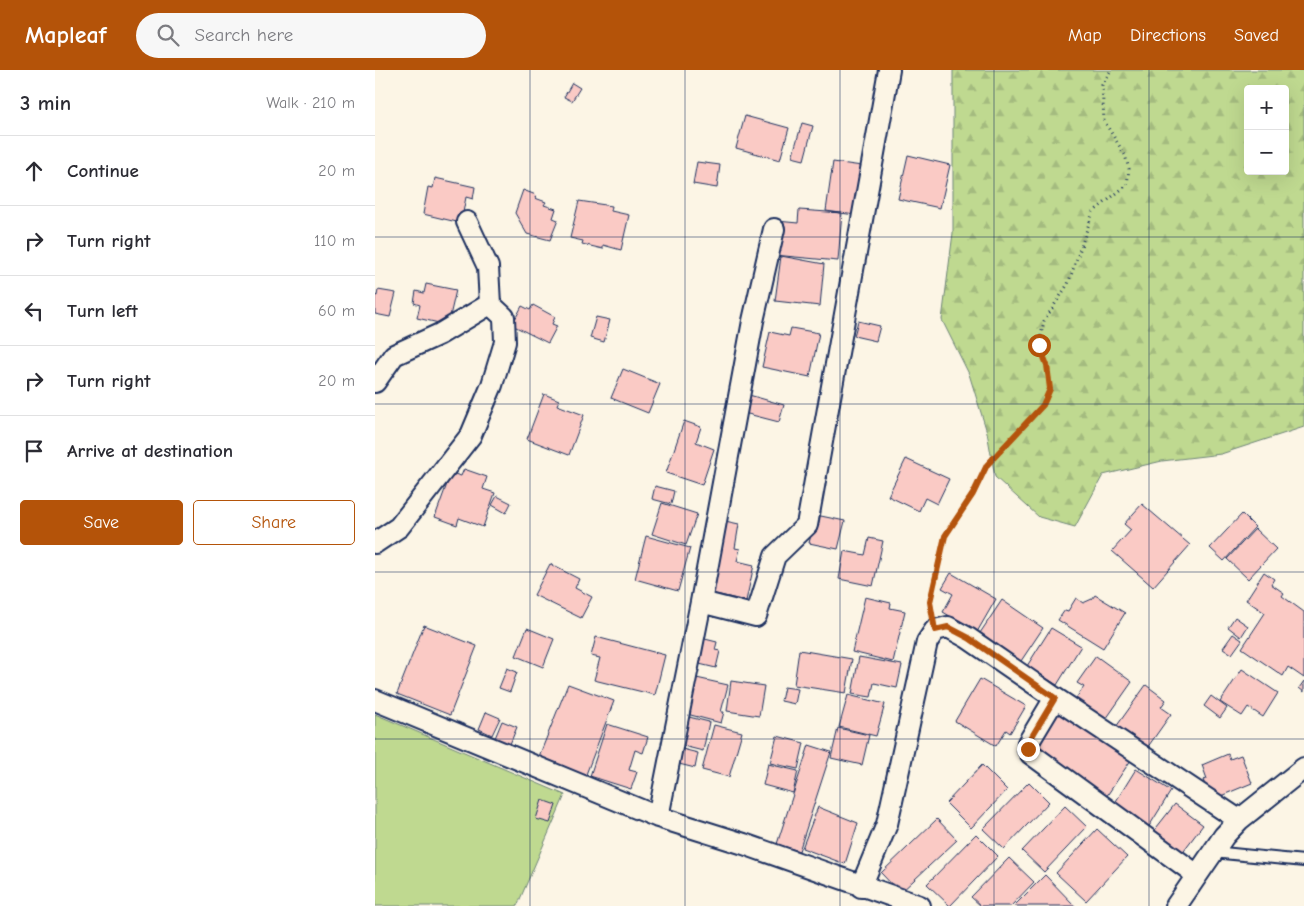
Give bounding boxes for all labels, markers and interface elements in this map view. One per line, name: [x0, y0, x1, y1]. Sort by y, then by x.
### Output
search box: [136, 13, 486, 58]
text: Mapleaf: [25, 21, 106, 49]
icon: search: [154, 21, 182, 49]
text: Search here: [194, 24, 293, 46]
text: Map: [1068, 25, 1102, 46]
text: Directions: [1130, 25, 1206, 46]
text: Saved: [1234, 25, 1279, 46]
map controls: [1244, 85, 1289, 175]
button: +: [1244, 85, 1289, 130]
text: 3 min: [20, 91, 71, 115]
text: Walk · 210 m: [266, 94, 355, 112]
button: −: [1244, 130, 1289, 175]
icon: ahead: [20, 157, 48, 185]
text: Continue: [67, 160, 139, 182]
text: 20 m: [318, 162, 355, 180]
icon: right: [20, 227, 48, 255]
text: Turn right: [67, 230, 151, 252]
text: 110 m: [314, 232, 355, 250]
icon: left: [20, 297, 48, 325]
text: Turn left: [67, 300, 138, 322]
text: 60 m: [318, 302, 355, 320]
route start: [1028, 334, 1051, 357]
icon: right: [20, 367, 48, 395]
text: Turn right: [67, 370, 151, 392]
text: 20 m: [318, 372, 355, 390]
icon: arrive: [20, 437, 48, 465]
text: Arrive at destination: [67, 440, 233, 462]
button: Save: [20, 500, 183, 545]
button: Share: [193, 500, 355, 545]
route end: [1017, 738, 1040, 761]

